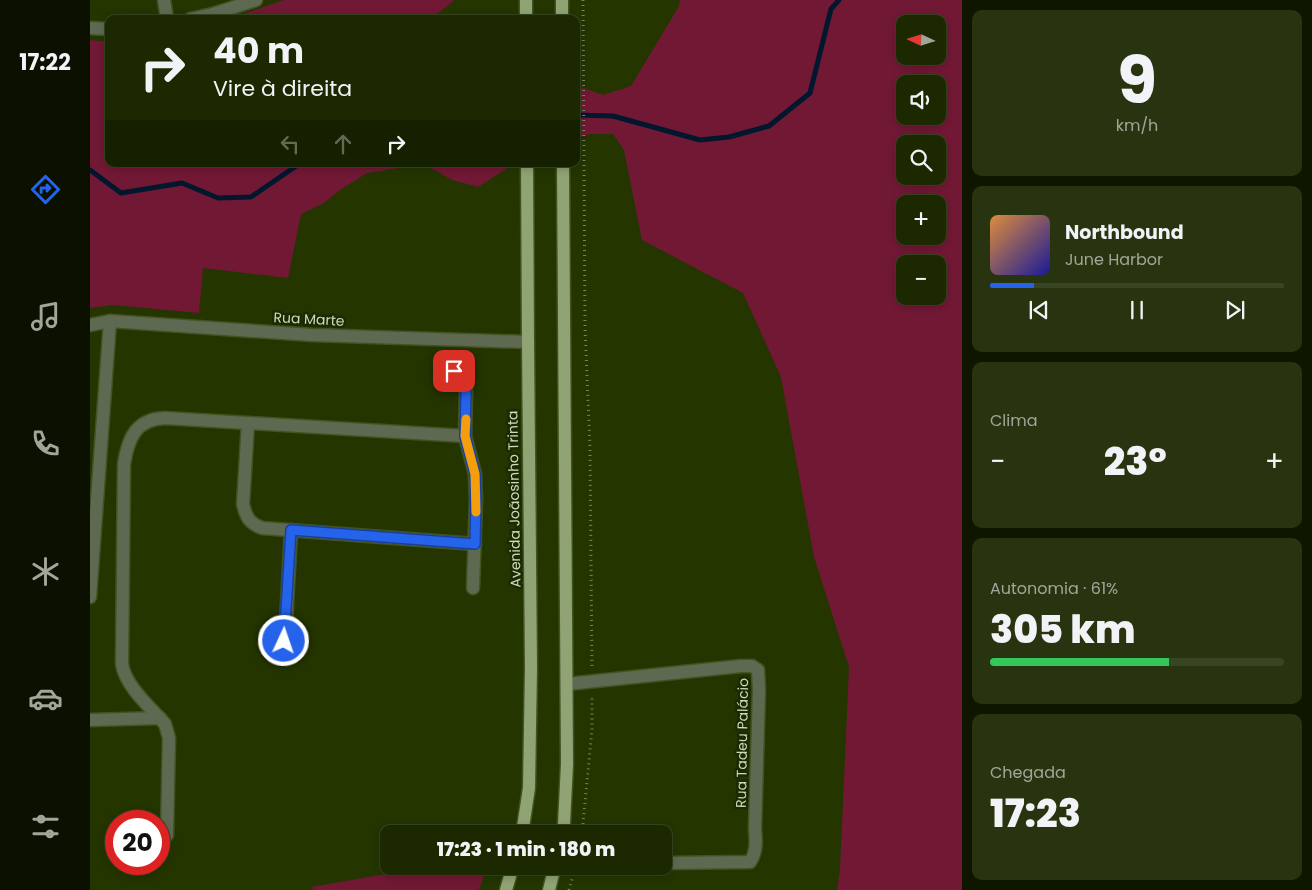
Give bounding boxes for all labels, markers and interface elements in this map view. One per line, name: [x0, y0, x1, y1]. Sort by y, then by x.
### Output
north arrow: [896, 15, 946, 65]
map controls: [896, 15, 946, 305]
text: 40 m: [213, 26, 304, 75]
icon: right: [130, 35, 195, 100]
text: 9: [1117, 35, 1157, 126]
text: 17:22: [19, 47, 71, 78]
text: Vire à direita: [213, 73, 352, 104]
button: sound: [896, 75, 946, 125]
text: km/h: [1116, 114, 1158, 137]
icon: left: [276, 130, 304, 158]
icon: ahead: [329, 130, 357, 158]
icon: right: [382, 130, 410, 158]
button: search: [896, 135, 946, 185]
icon: directions: [28, 172, 63, 207]
button: +: [896, 195, 946, 245]
text: Northbound: [1065, 219, 1184, 246]
text: June Harbor: [1065, 248, 1163, 271]
button: −: [896, 255, 946, 305]
icon: previous: [1025, 296, 1053, 324]
icon: pause: [1123, 296, 1151, 324]
icon: next: [1221, 296, 1249, 324]
icon: music: [28, 299, 63, 334]
street label: Rua Marte: [273, 307, 345, 331]
pin: [433, 350, 475, 392]
icon: arrive: [440, 357, 468, 385]
text: Clima: [990, 409, 1038, 432]
street label: Avenida Joãosinho Trinta: [502, 410, 526, 588]
icon: phone: [28, 426, 63, 461]
text: 23°: [1104, 435, 1167, 488]
text: −: [990, 442, 1005, 481]
text: +: [1265, 442, 1284, 481]
icon: climate: [28, 554, 63, 589]
text: Autonomia · 61%: [990, 577, 1118, 600]
text: 305 km: [990, 603, 1135, 656]
position arrow: [257, 614, 309, 666]
street label: Rua Tadeu Palácio: [731, 678, 753, 808]
icon: car: [28, 681, 63, 716]
text: Chegada: [990, 761, 1066, 784]
text: 17:23: [990, 787, 1081, 840]
icon: filters: [28, 809, 63, 844]
speed limit sign: 20: [105, 810, 170, 875]
text: 17:23 · 1 min · 180 m: [437, 836, 615, 863]

